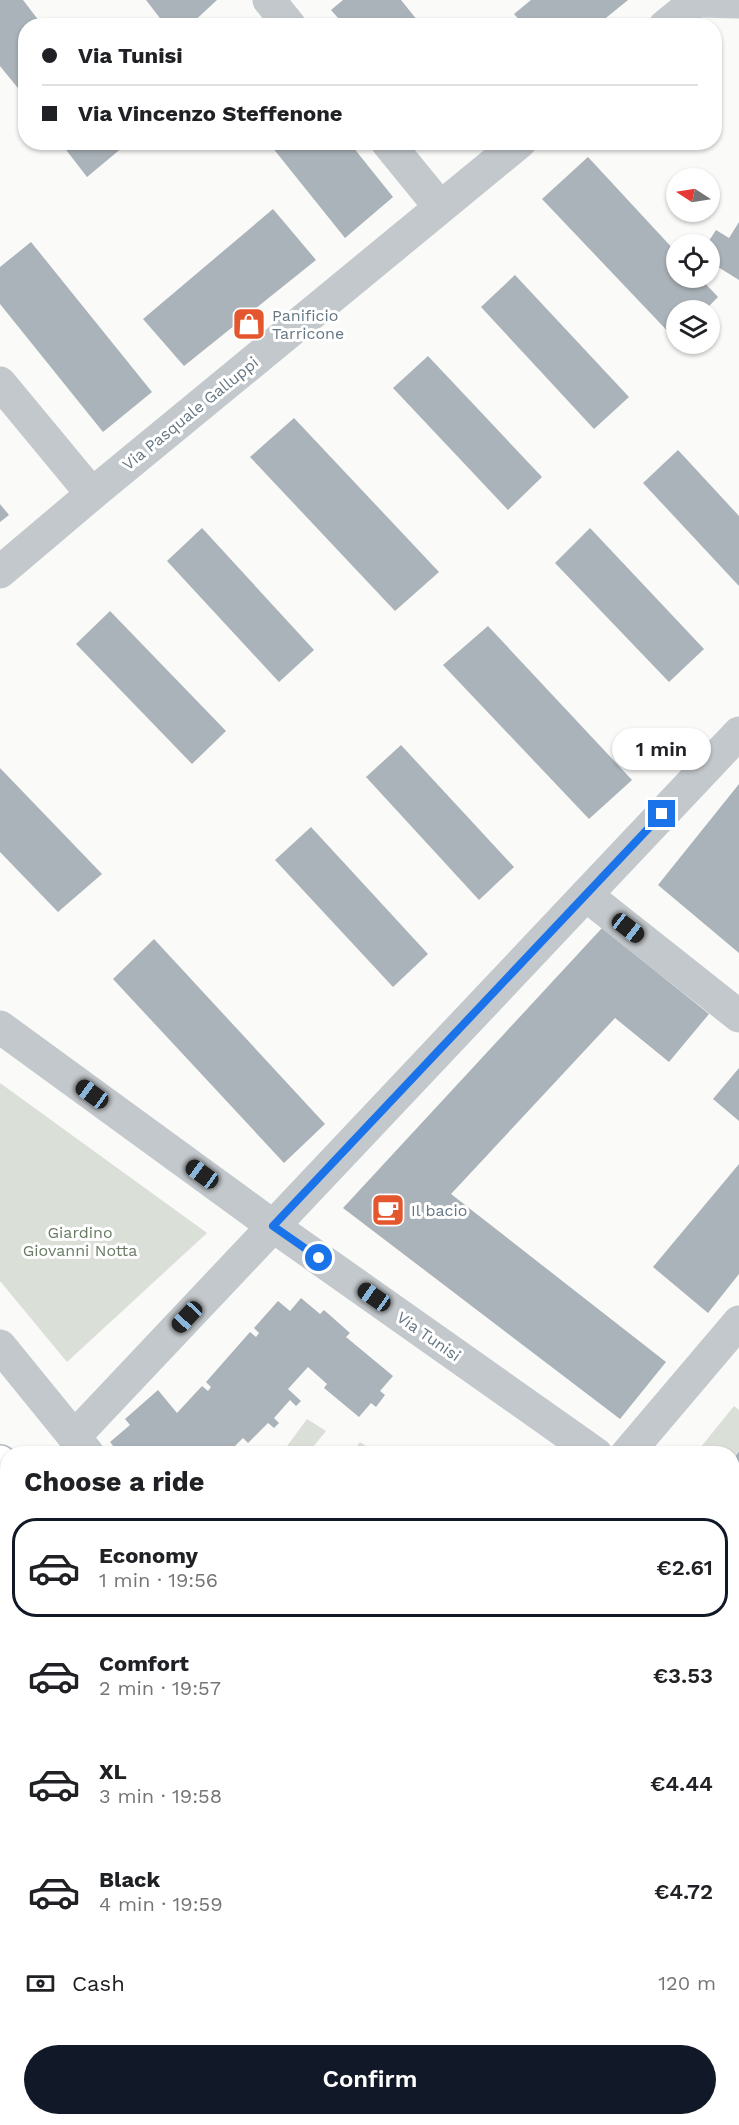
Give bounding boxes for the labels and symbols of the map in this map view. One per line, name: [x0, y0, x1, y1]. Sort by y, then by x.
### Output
north arrow: [666, 168, 720, 222]
shop icon: Panificio Tarricone: [231, 306, 267, 342]
place label: Panificio Tarricone: [272, 306, 344, 343]
street label: Via Pasquale Galluppi: [119, 353, 262, 474]
callout: 1 min: [612, 727, 712, 769]
route end: [648, 800, 675, 827]
car: [608, 910, 648, 946]
car: [72, 1076, 112, 1112]
car: [182, 1156, 222, 1192]
cafe icon: Il bacio: [370, 1192, 406, 1228]
place label: Il bacio: [411, 1201, 467, 1220]
park label: Giardino Giovanni Notta: [23, 1223, 137, 1260]
route start: [305, 1244, 332, 1271]
car: [354, 1279, 394, 1315]
car: [168, 1298, 206, 1336]
street label: Via Tunisi: [393, 1307, 464, 1365]

